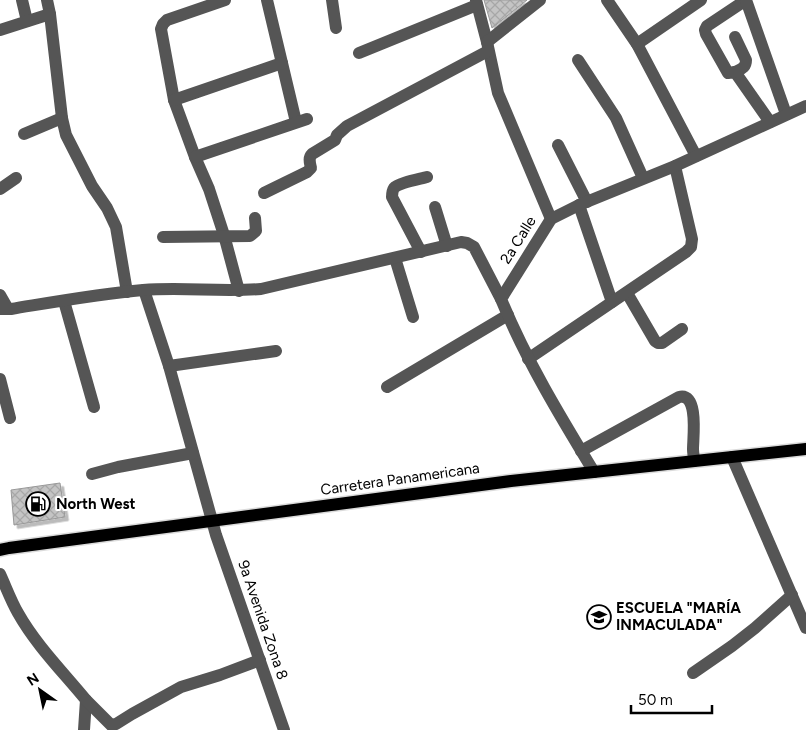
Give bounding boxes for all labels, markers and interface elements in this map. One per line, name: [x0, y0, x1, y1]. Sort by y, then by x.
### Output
street label: 2a Calle: [496, 213, 540, 267]
street label: Carretera Panamericana: [319, 459, 481, 499]
fuel station icon: North West: [25, 491, 51, 517]
place label: North West: [56, 495, 136, 513]
street label: 9a Avenida Zona 8: [234, 558, 292, 682]
place label: ESCUELA "MARÍA INMACULADA": [616, 599, 741, 634]
school or university icon: ESCUELA "MARÍA INMACULADA": [586, 604, 612, 630]
north arrow: [15, 665, 65, 715]
text: N: [24, 669, 42, 690]
scale bar: [631, 682, 712, 714]
text: 50 m: [638, 691, 673, 709]

